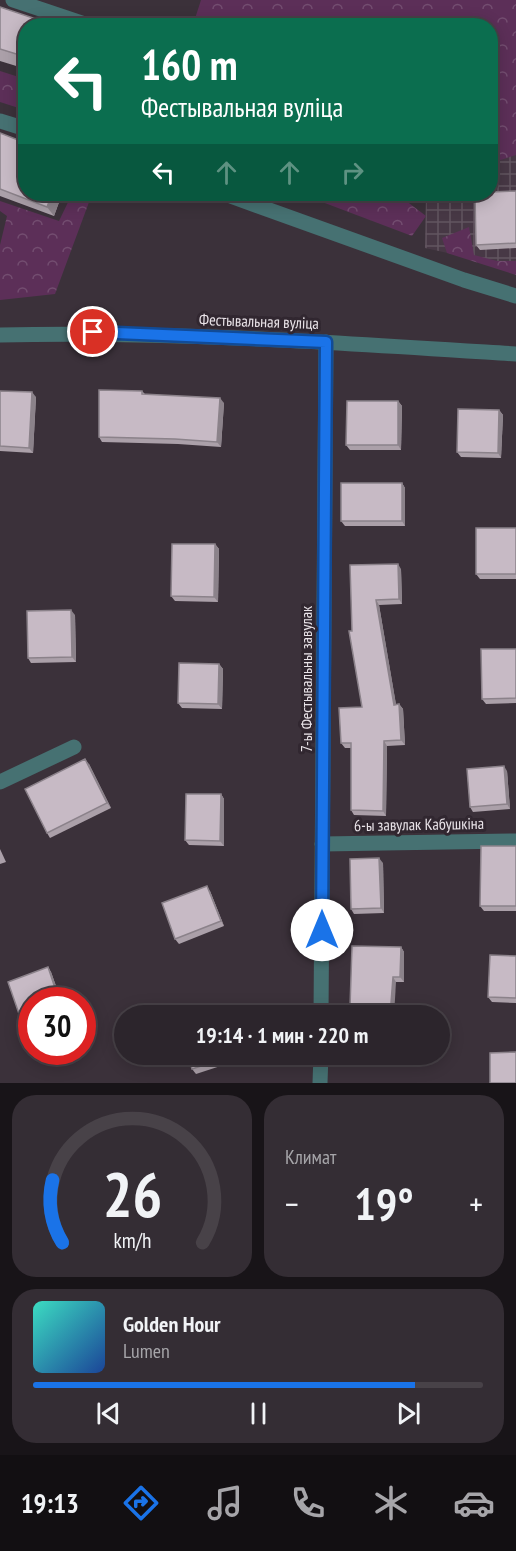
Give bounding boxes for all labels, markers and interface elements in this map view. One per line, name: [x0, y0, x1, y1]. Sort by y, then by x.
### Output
text: 160 m: [141, 37, 238, 92]
icon: left: [42, 42, 120, 120]
text: Фестывальная вуліца: [141, 90, 343, 124]
icon: left: [147, 156, 180, 189]
icon: ahead: [210, 156, 243, 189]
icon: ahead: [273, 156, 306, 189]
icon: right: [336, 156, 369, 189]
pin: [67, 306, 118, 357]
street label: Фестывальная вуліца: [199, 309, 319, 333]
icon: arrive: [76, 315, 109, 348]
street label: 7-ы Фестывальны завулак: [296, 605, 316, 752]
street label: 6-ы завулак Кабушкіна: [354, 813, 484, 835]
position arrow: [290, 898, 354, 962]
speed limit sign: 30: [18, 987, 96, 1065]
text: 19:14 · 1 мин · 220 m: [196, 1021, 368, 1049]
text: Климат: [285, 1144, 336, 1170]
text: 26: [102, 1153, 162, 1234]
text: 19°: [354, 1174, 414, 1232]
text: −: [285, 1182, 299, 1225]
text: +: [469, 1182, 483, 1225]
text: km/h: [113, 1226, 151, 1254]
text: Golden Hour: [123, 1310, 221, 1338]
text: Lumen: [123, 1338, 170, 1364]
icon: previous: [92, 1397, 125, 1430]
icon: pause: [242, 1397, 275, 1430]
icon: next: [392, 1397, 425, 1430]
icon: directions: [120, 1482, 162, 1524]
icon: music: [204, 1482, 246, 1524]
icon: phone: [287, 1482, 329, 1524]
icon: climate: [370, 1482, 412, 1524]
icon: car: [453, 1482, 495, 1524]
text: 19:13: [21, 1486, 79, 1520]

